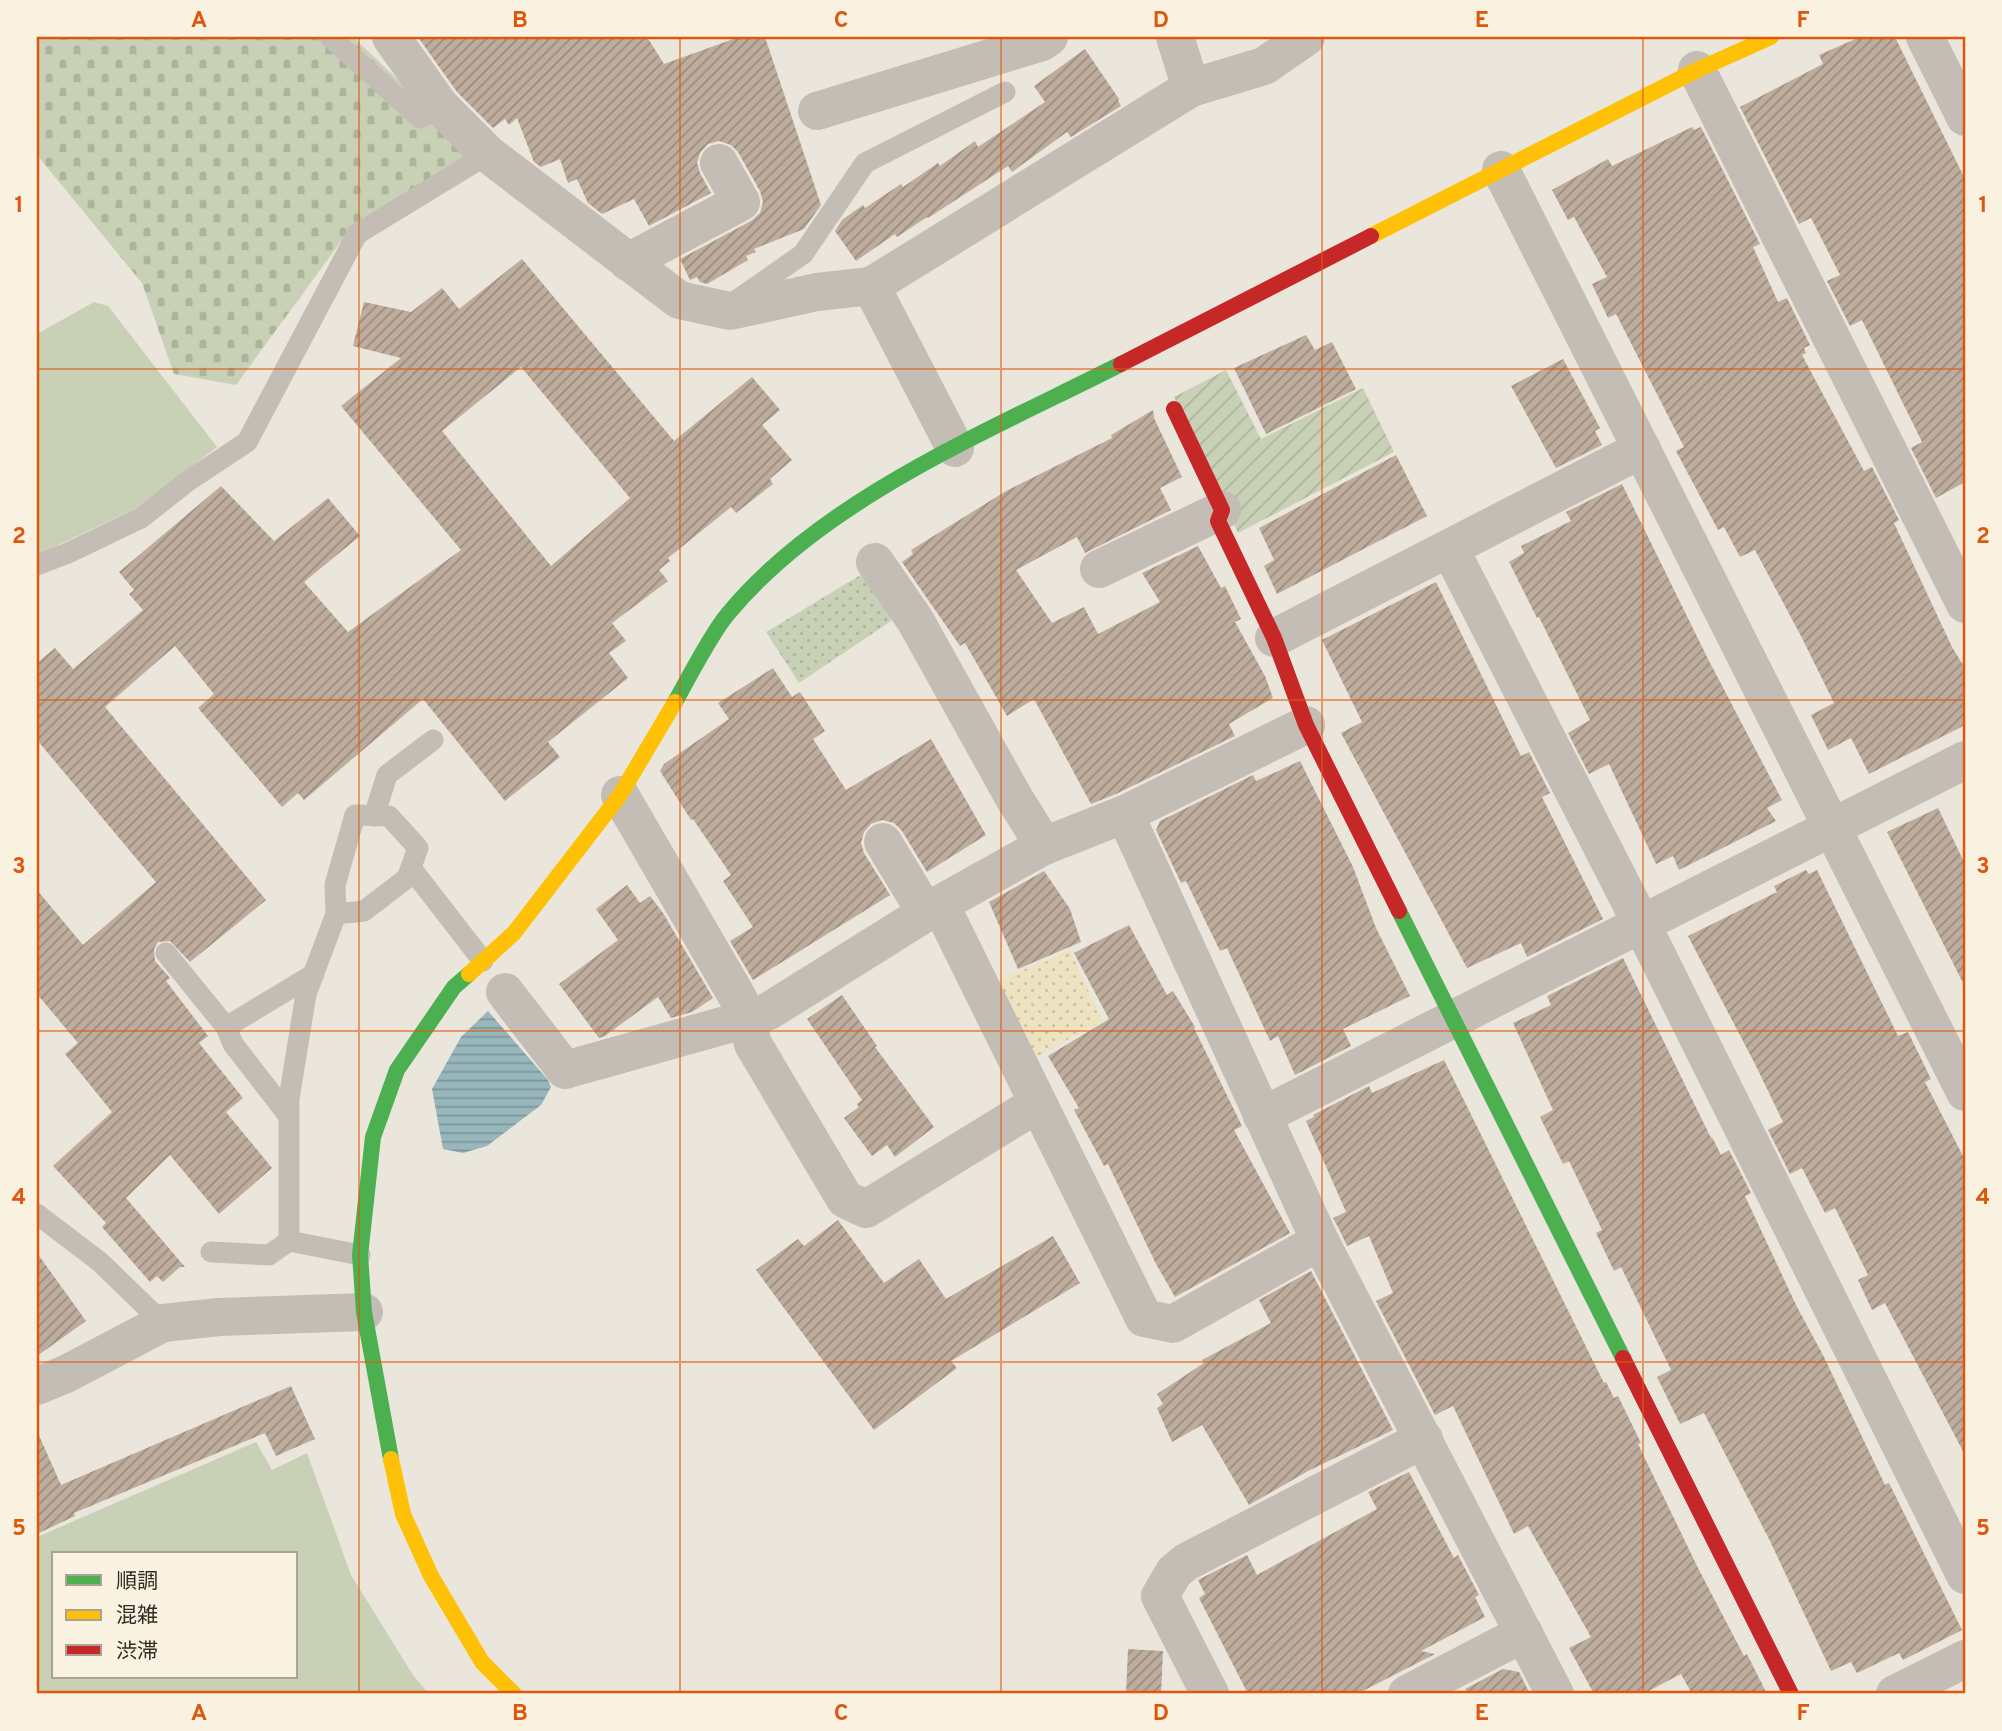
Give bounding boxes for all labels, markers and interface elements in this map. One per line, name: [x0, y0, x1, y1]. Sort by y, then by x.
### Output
text: A: [191, 7, 207, 36]
text: B: [512, 7, 528, 36]
text: C: [834, 7, 848, 36]
text: D: [1153, 7, 1169, 36]
text: E: [1475, 7, 1489, 36]
text: F: [1796, 7, 1810, 36]
text: 1: [14, 192, 24, 221]
text: 1: [1978, 192, 1988, 221]
text: 2: [12, 523, 26, 552]
text: 2: [1976, 523, 1990, 552]
text: 3: [12, 853, 26, 882]
text: 3: [1976, 853, 1990, 882]
text: 4: [12, 1184, 26, 1213]
text: 4: [1976, 1184, 1990, 1213]
text: 5: [12, 1515, 26, 1544]
text: 5: [1976, 1515, 1990, 1544]
legend: [52, 1552, 298, 1678]
text: 順調: [116, 1569, 158, 1596]
text: 混雑: [116, 1603, 158, 1630]
text: 渋滞: [116, 1639, 158, 1666]
text: A: [191, 1700, 207, 1729]
text: B: [512, 1700, 528, 1729]
text: C: [834, 1700, 848, 1729]
text: D: [1153, 1700, 1169, 1729]
text: E: [1475, 1700, 1489, 1729]
text: F: [1796, 1700, 1810, 1729]

